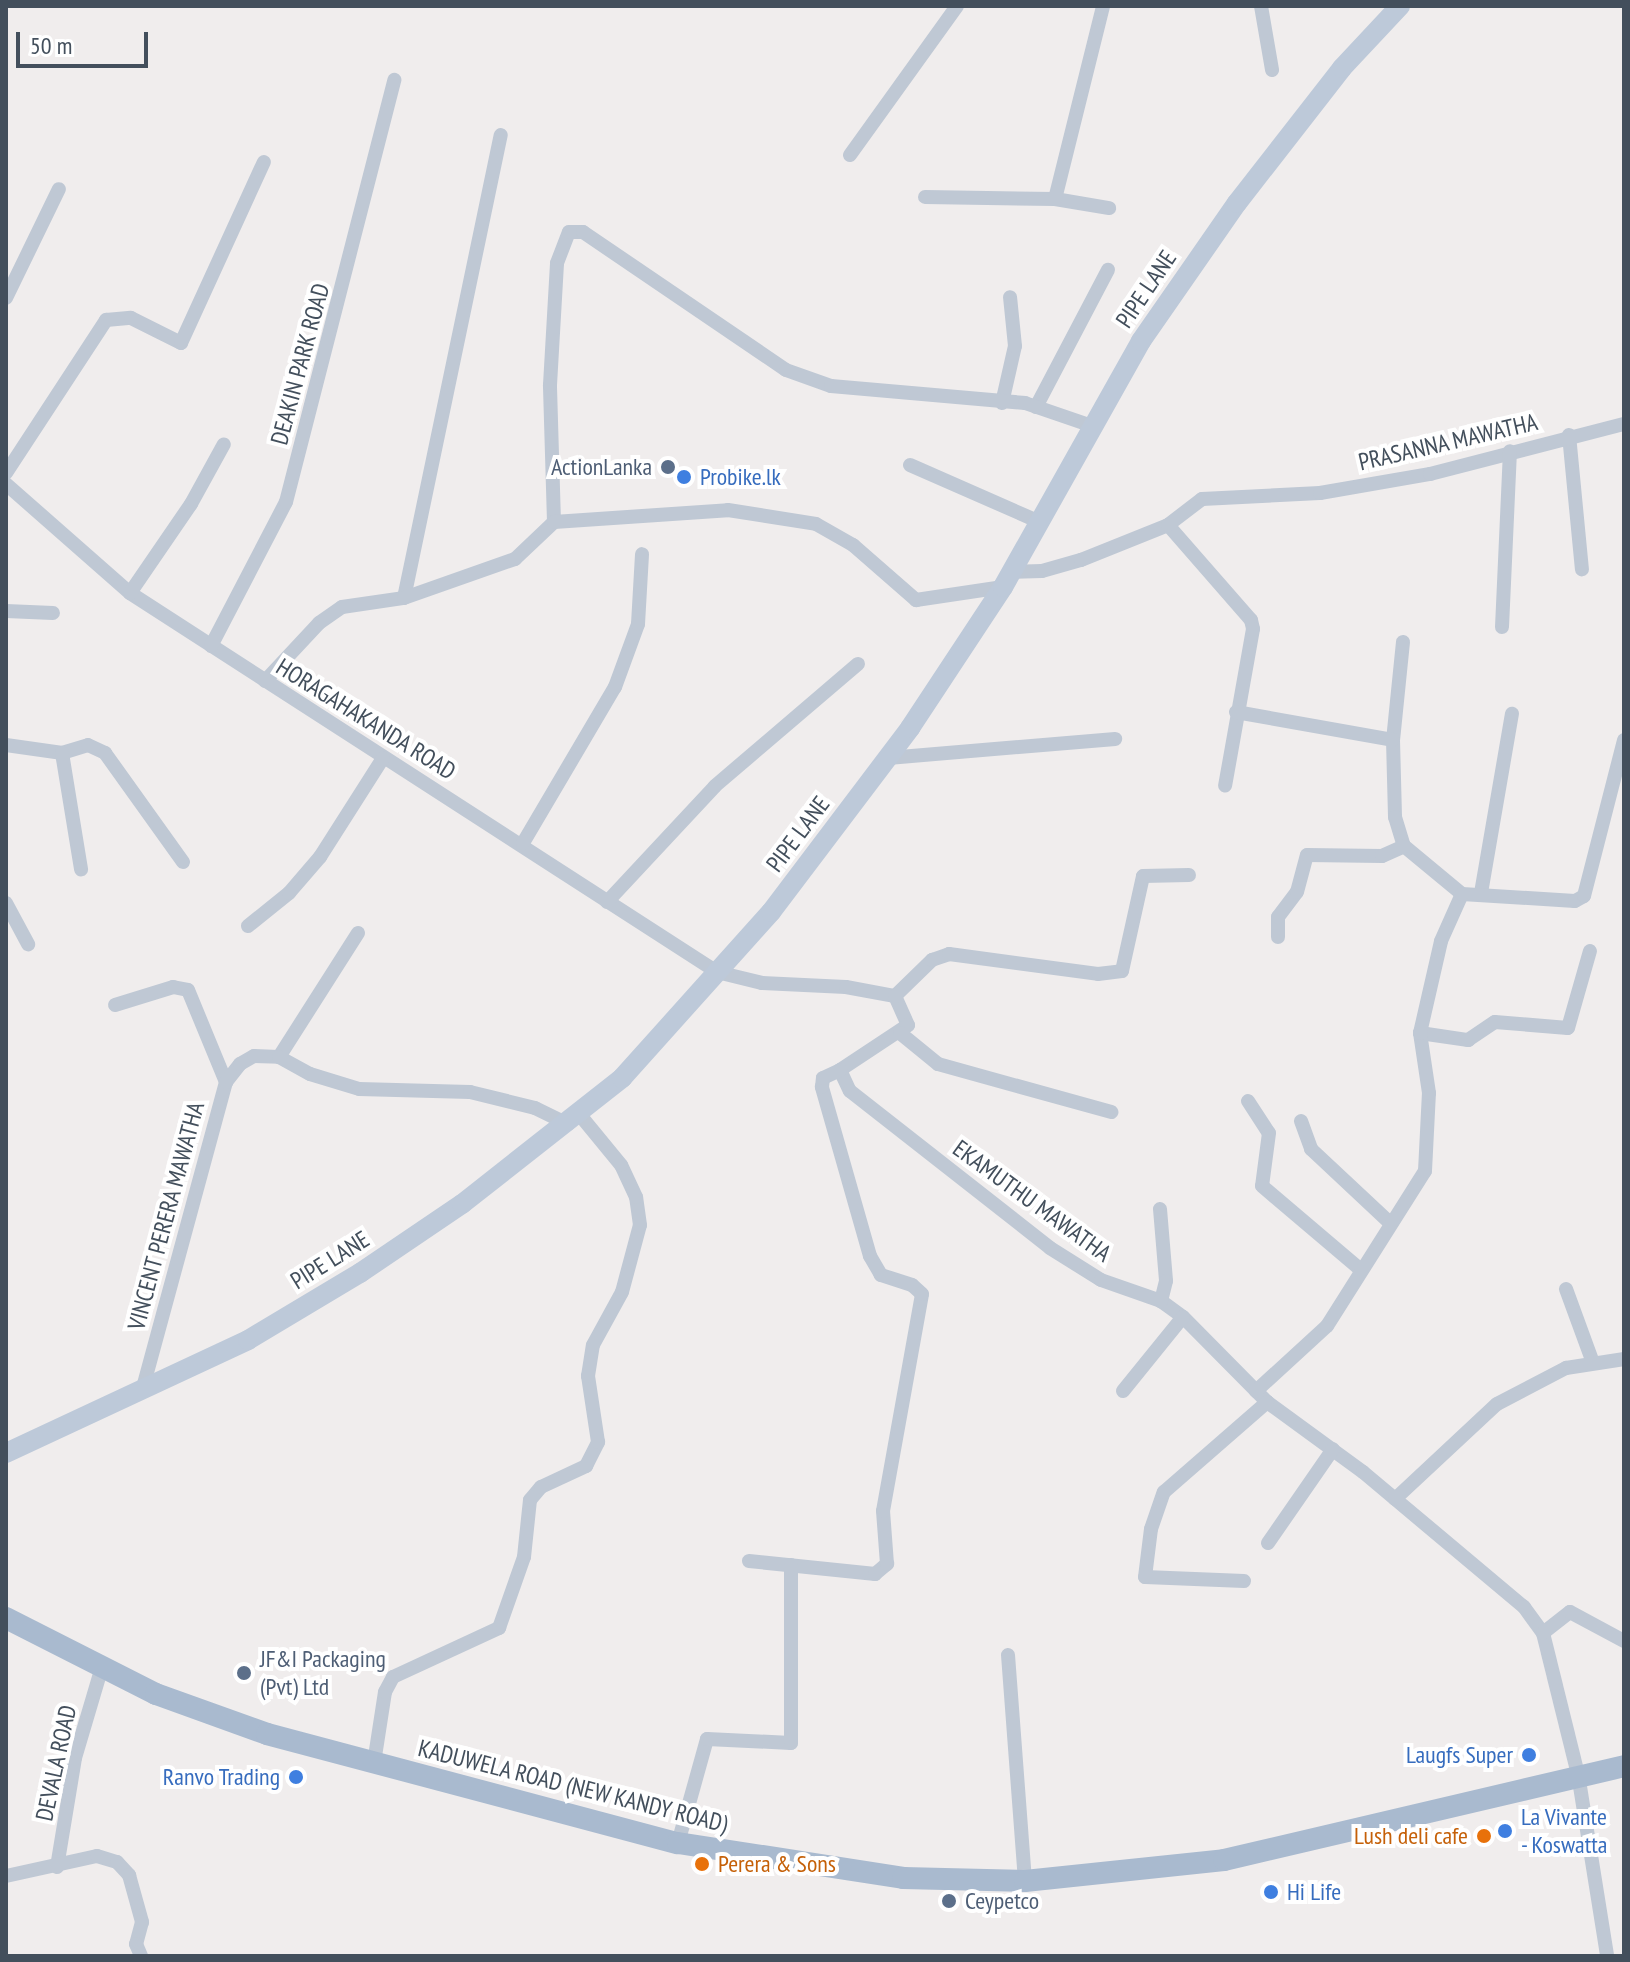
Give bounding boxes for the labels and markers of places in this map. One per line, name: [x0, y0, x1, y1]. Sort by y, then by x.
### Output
place label: ActionLanka: [551, 453, 652, 481]
marker: ActionLanka: [659, 458, 677, 476]
place label: Probike.lk: [700, 463, 781, 491]
marker: Probike.lk: [675, 468, 693, 486]
place label: JF&I Packaging (Pvt) Ltd: [260, 1645, 386, 1701]
marker: JF&I Packaging (Pvt) Ltd: [235, 1664, 253, 1682]
place label: Laugfs Super: [1406, 1741, 1513, 1769]
marker: Laugfs Super: [1520, 1746, 1538, 1764]
place label: Ranvo Trading: [162, 1763, 280, 1791]
marker: Ranvo Trading: [287, 1768, 305, 1786]
place label: La Vivante - Koswatta: [1521, 1803, 1609, 1859]
place label: Lush deli cafe: [1354, 1822, 1468, 1850]
marker: La Vivante - Koswatta: [1496, 1822, 1514, 1840]
marker: Lush deli cafe: [1475, 1827, 1493, 1845]
place label: Perera & Sons: [718, 1850, 836, 1878]
marker: Perera & Sons: [693, 1855, 711, 1873]
place label: Hi Life: [1287, 1878, 1341, 1906]
marker: Hi Life: [1262, 1883, 1280, 1901]
place label: Ceypetco: [965, 1887, 1039, 1915]
marker: Ceypetco: [940, 1892, 958, 1910]

